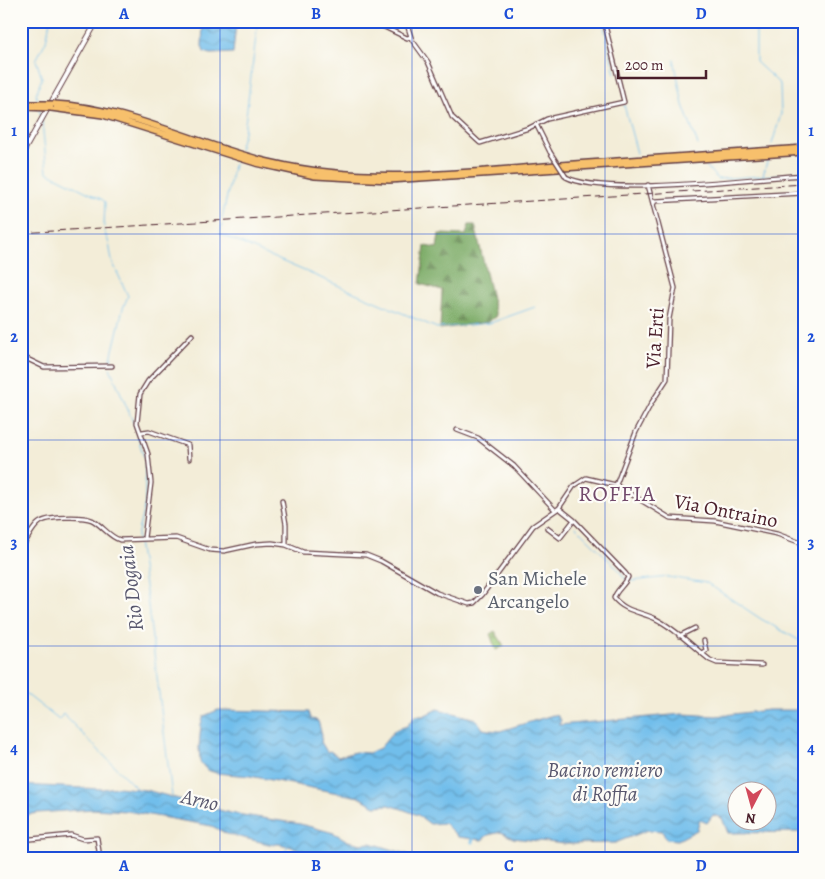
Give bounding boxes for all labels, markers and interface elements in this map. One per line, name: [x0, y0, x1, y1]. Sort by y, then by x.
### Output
text: A: [118, 3, 130, 25]
text: B: [311, 3, 321, 25]
text: C: [504, 3, 514, 25]
text: D: [695, 3, 707, 25]
scale bar: [618, 48, 705, 80]
text: 200 m: [625, 55, 664, 75]
text: 1: [11, 120, 17, 142]
text: 1: [808, 120, 814, 142]
street label: Via Erti: [639, 306, 671, 371]
text: 2: [10, 326, 18, 348]
text: 2: [807, 326, 815, 348]
district label: ROFFIA: [578, 479, 656, 509]
street label: Via Ontraino: [671, 488, 780, 534]
text: 3: [11, 532, 18, 554]
text: 3: [808, 532, 815, 554]
water label: Rio Dogaia: [112, 543, 150, 633]
place label: San Michele Arcangelo: [487, 565, 587, 615]
marker: San Michele Arcangelo: [472, 584, 484, 596]
text: 4: [10, 738, 18, 760]
text: 4: [807, 738, 815, 760]
water label: Bacino remiero di Roffia: [547, 756, 663, 808]
water label: Arno: [178, 782, 221, 818]
north arrow: [728, 782, 778, 832]
text: N: [745, 808, 757, 828]
text: A: [118, 855, 130, 877]
text: B: [311, 855, 321, 877]
text: C: [504, 855, 514, 877]
text: D: [695, 855, 707, 877]

